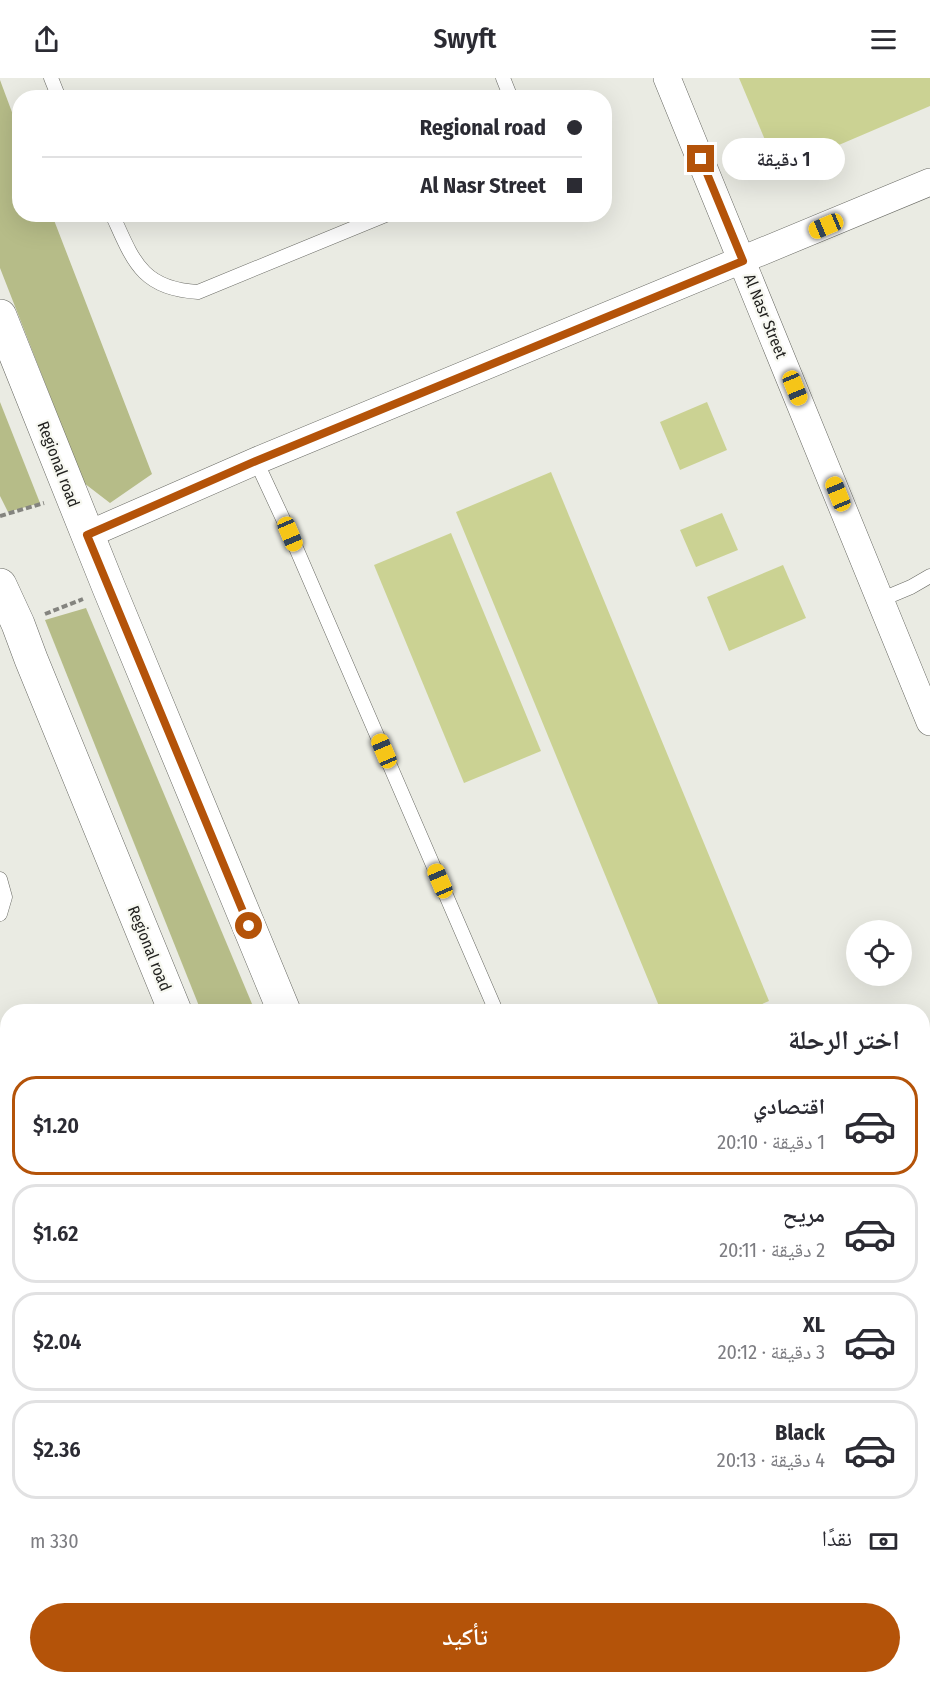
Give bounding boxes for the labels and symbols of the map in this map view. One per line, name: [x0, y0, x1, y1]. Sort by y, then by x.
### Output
callout: 1 دقيقة: [722, 138, 845, 180]
route end: [687, 145, 714, 172]
car: [806, 211, 846, 241]
street label: Al Nasr Street: [740, 271, 791, 362]
car: [780, 368, 810, 408]
street label: Regional road: [33, 419, 84, 510]
car: [823, 474, 853, 514]
car: [275, 514, 305, 554]
car: [369, 731, 399, 771]
car: [425, 861, 455, 901]
street label: Regional road: [124, 903, 175, 994]
route start: [235, 912, 262, 939]

